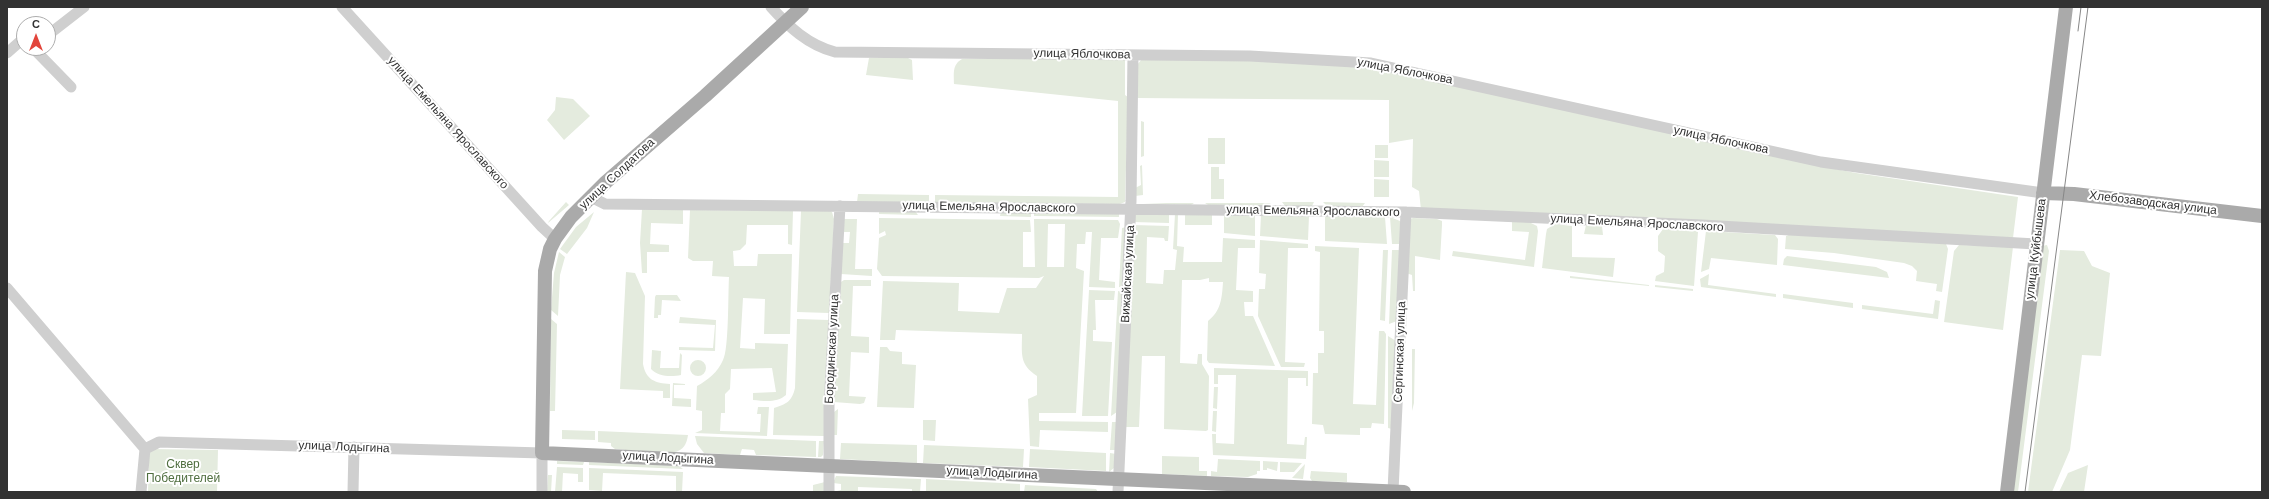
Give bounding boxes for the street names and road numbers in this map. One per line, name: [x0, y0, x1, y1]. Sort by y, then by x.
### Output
street label: улица Яблочкова: [1033, 46, 1131, 62]
street label: улица Емельяна Ярославского: [385, 54, 511, 192]
street label: улица Яблочкова: [1356, 55, 1454, 87]
street label: улица Яблочкова: [1672, 123, 1770, 157]
street label: улица Солдатова: [576, 135, 658, 213]
street label: Хлебозаводская улица: [2088, 188, 2218, 218]
street label: улица Емельяна Ярославского: [902, 198, 1076, 216]
street label: улица Куйбышева: [2023, 198, 2049, 300]
street label: улица Емельяна Ярославского: [1226, 202, 1400, 220]
street label: улица Емельяна Ярославского: [1550, 211, 1724, 235]
street label: Вижайская улица: [1118, 225, 1138, 323]
street label: Бородинская улица: [822, 294, 842, 404]
street label: Сергинская улица: [1391, 301, 1409, 403]
street label: улица Лодыгина: [298, 438, 390, 456]
street label: улица Лодыгина: [622, 448, 714, 468]
street label: улица Лодыгина: [946, 463, 1038, 483]

